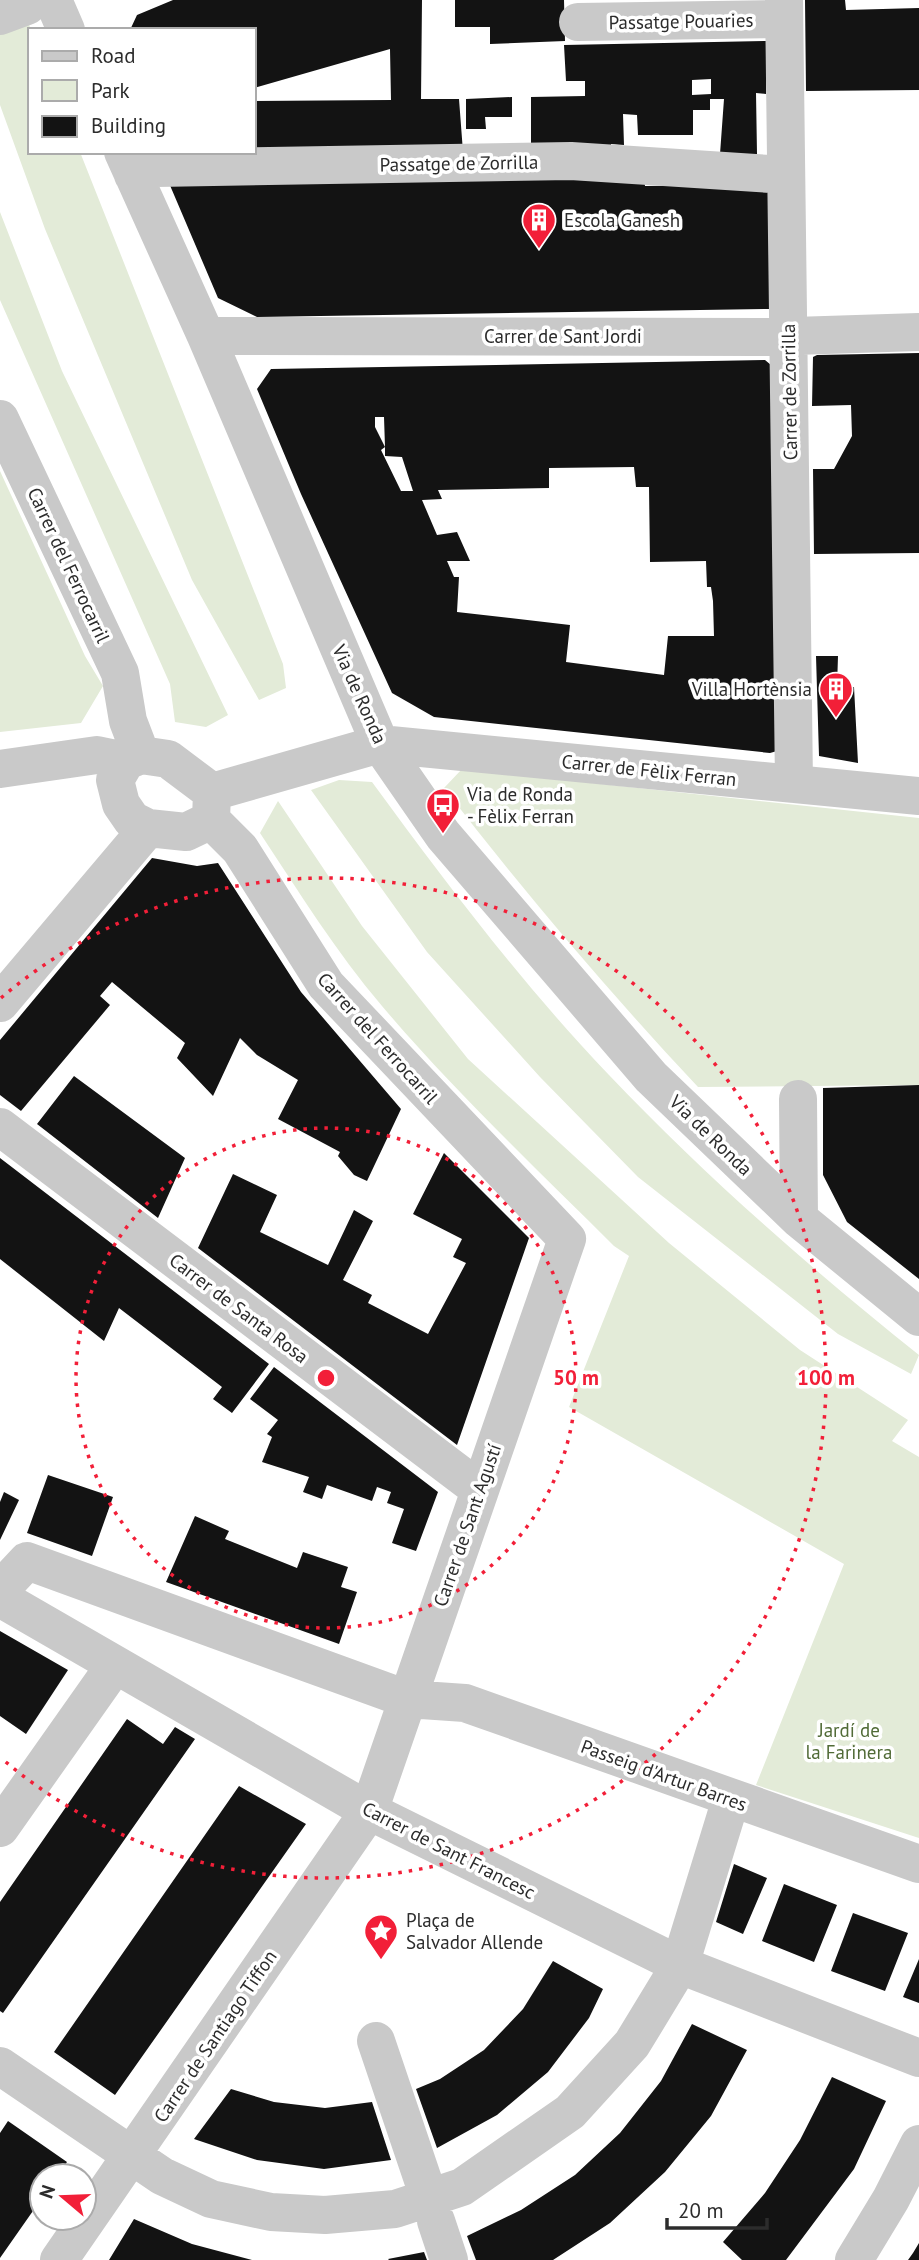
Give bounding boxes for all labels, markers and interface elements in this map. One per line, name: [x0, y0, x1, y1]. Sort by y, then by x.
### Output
street label: Passatge Pouaries: [608, 8, 754, 34]
legend: [28, 28, 256, 154]
text: Road: [91, 42, 135, 69]
text: Park: [91, 77, 130, 104]
text: Building: [91, 112, 166, 139]
street label: Passatge de Zorrilla: [380, 150, 538, 176]
building icon: Escola Ganesh: [520, 201, 558, 250]
place label: Escola Ganesh: [564, 208, 680, 232]
street label: Carrer de Zorrilla: [776, 323, 802, 461]
street label: Carrer de Sant Jordi: [484, 324, 642, 348]
street label: Carrer del Ferrocarril: [22, 483, 116, 647]
street label: Via de Ronda: [327, 640, 393, 747]
building icon: Villa Hortènsia: [817, 670, 855, 719]
place label: Villa Hortènsia: [691, 677, 812, 701]
street label: Carrer de Fèlix Ferran: [560, 749, 738, 791]
place label: Via de Ronda - Fèlix Ferran: [466, 782, 574, 828]
bus stop icon: Via de Ronda - Fèlix Ferran: [424, 786, 462, 835]
street label: Carrer del Ferrocarril: [313, 967, 444, 1109]
street label: Via de Ronda: [664, 1089, 757, 1180]
street label: Carrer de Santa Rosa: [165, 1248, 313, 1368]
text: 50 m: [553, 1364, 599, 1391]
text: 100 m: [797, 1364, 855, 1391]
centre of rings: [314, 1366, 338, 1390]
street label: Carrer de Sant Agustí: [428, 1440, 506, 1610]
park label: Jardí de la Farinera: [806, 1718, 892, 1764]
street label: Passeig d'Artur Barres: [578, 1734, 750, 1816]
street label: Carrer de Sant Francesc: [359, 1796, 539, 1904]
place label: Plaça de Salvador Allende: [406, 1908, 543, 1954]
place icon: Plaça de Salvador Allende: [362, 1912, 400, 1961]
street label: Carrer de Santiago Tiffon: [148, 1945, 282, 2127]
north arrow: [28, 2162, 98, 2232]
text: N: [34, 2182, 60, 2201]
scale bar: [667, 2186, 767, 2230]
text: 20 m: [678, 2197, 724, 2224]

